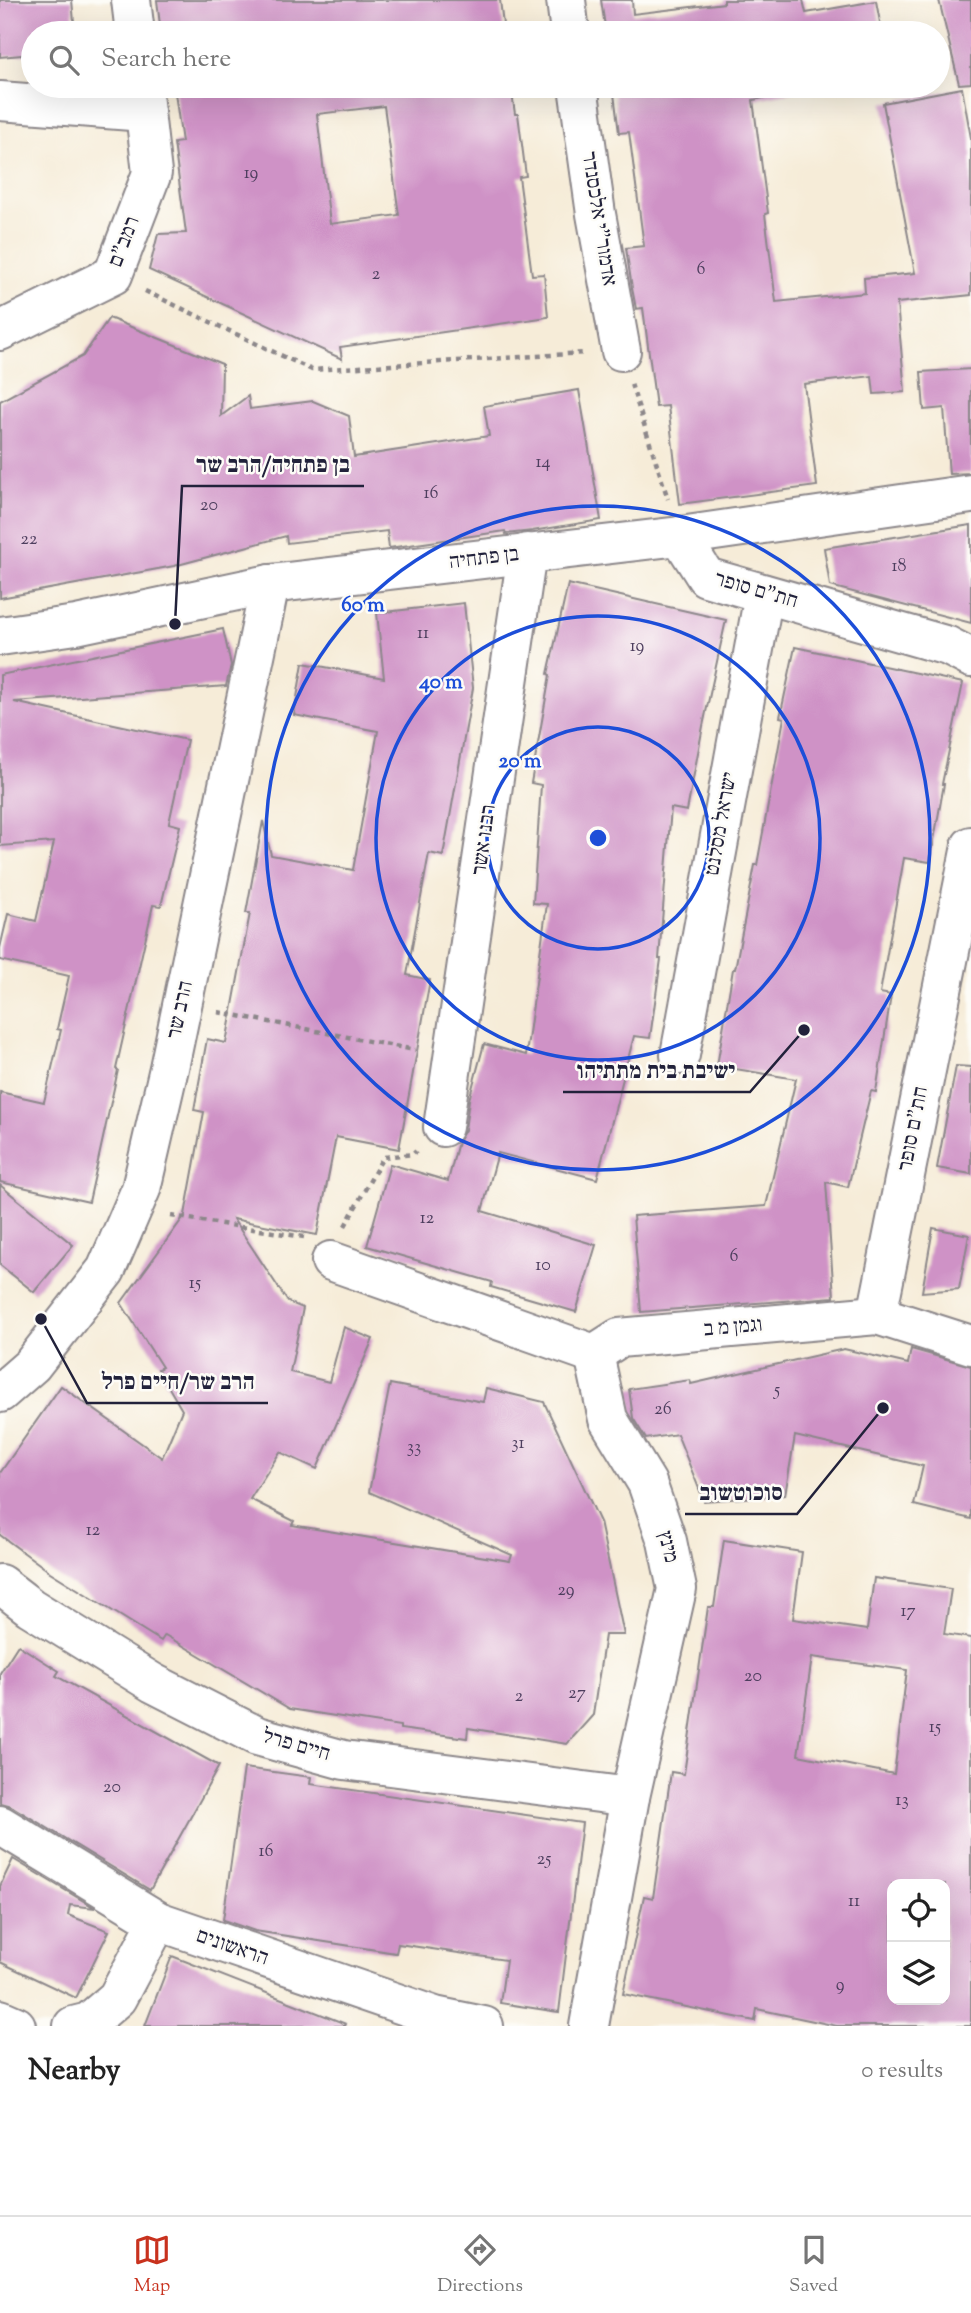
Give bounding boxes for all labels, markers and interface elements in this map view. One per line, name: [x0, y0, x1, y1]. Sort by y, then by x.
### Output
search box: [21, 21, 950, 98]
icon: search: [45, 41, 83, 79]
text: Search here: [101, 41, 231, 78]
street label: אדמור"י אלכסנדר: [573, 150, 623, 288]
house number: 19: [244, 161, 259, 187]
street label: רמב"ם: [102, 212, 148, 272]
house number: 6: [697, 257, 706, 283]
house number: 2: [372, 262, 381, 288]
callout: בן פתחיה/הרב שר: [182, 442, 364, 486]
text: בן פתחיה/הרב שר: [196, 450, 350, 483]
house number: 14: [535, 450, 551, 476]
house number: 16: [423, 481, 439, 507]
house number: 20: [200, 493, 218, 519]
house number: 22: [21, 527, 38, 553]
street label: בן פתחיה: [447, 540, 521, 578]
house number: 18: [891, 554, 907, 580]
street label: חת"ם סופר: [711, 565, 801, 617]
text: 60 m: [341, 591, 385, 621]
house number: 11: [417, 621, 429, 647]
house number: 19: [630, 634, 645, 660]
text: 40 m: [418, 668, 463, 698]
text: 20 m: [499, 747, 542, 777]
street label: ישראל מסלנט: [698, 770, 746, 878]
street label: רבנו אשר: [465, 803, 505, 877]
centre of rings: [586, 826, 610, 850]
street label: הרב שר: [160, 978, 202, 1042]
callout: ישיבת בית מתתיהו: [563, 1048, 750, 1092]
text: ישיבת בית מתתיהו: [577, 1056, 735, 1089]
street label: חת"ם סופר: [891, 1084, 937, 1174]
house number: 12: [420, 1206, 435, 1232]
house number: 6: [730, 1244, 739, 1270]
house number: 10: [535, 1253, 551, 1279]
house number: 15: [189, 1271, 201, 1297]
street label: וגמן מ ב: [702, 1310, 764, 1346]
callout: הרב שר/חיים פרל: [87, 1359, 268, 1403]
text: הרב שר/חיים פרל: [101, 1367, 255, 1400]
house number: 5: [773, 1378, 780, 1404]
house number: 26: [654, 1397, 672, 1423]
house number: 31: [511, 1431, 525, 1457]
house number: 33: [407, 1435, 421, 1461]
callout: סוכוטשוב: [685, 1470, 797, 1514]
text: סוכוטשוב: [699, 1478, 783, 1511]
house number: 12: [86, 1518, 101, 1544]
street label: מינץ: [649, 1528, 685, 1566]
house number: 29: [557, 1578, 575, 1604]
house number: 17: [900, 1599, 916, 1625]
house number: 20: [744, 1664, 762, 1690]
house number: 27: [568, 1681, 586, 1707]
house number: 2: [515, 1684, 524, 1710]
house number: 15: [929, 1715, 941, 1741]
street label: חיים פרל: [258, 1722, 334, 1770]
house number: 20: [103, 1775, 121, 1801]
house number: 13: [895, 1788, 909, 1814]
house number: 16: [258, 1839, 274, 1865]
house number: 25: [537, 1847, 551, 1873]
map controls: [887, 1879, 950, 2005]
button: locate: [887, 1879, 950, 1942]
house number: 11: [848, 1889, 860, 1915]
street label: הראשונים: [192, 1922, 272, 1974]
button: layers: [887, 1942, 950, 2005]
house number: 9: [836, 1973, 845, 1999]
text: Nearby: [28, 2050, 120, 2093]
text: 0 results: [861, 2055, 943, 2088]
tab: Map: [133, 2231, 171, 2300]
tab: Directions: [437, 2231, 523, 2300]
tab: Saved: [789, 2231, 838, 2300]

